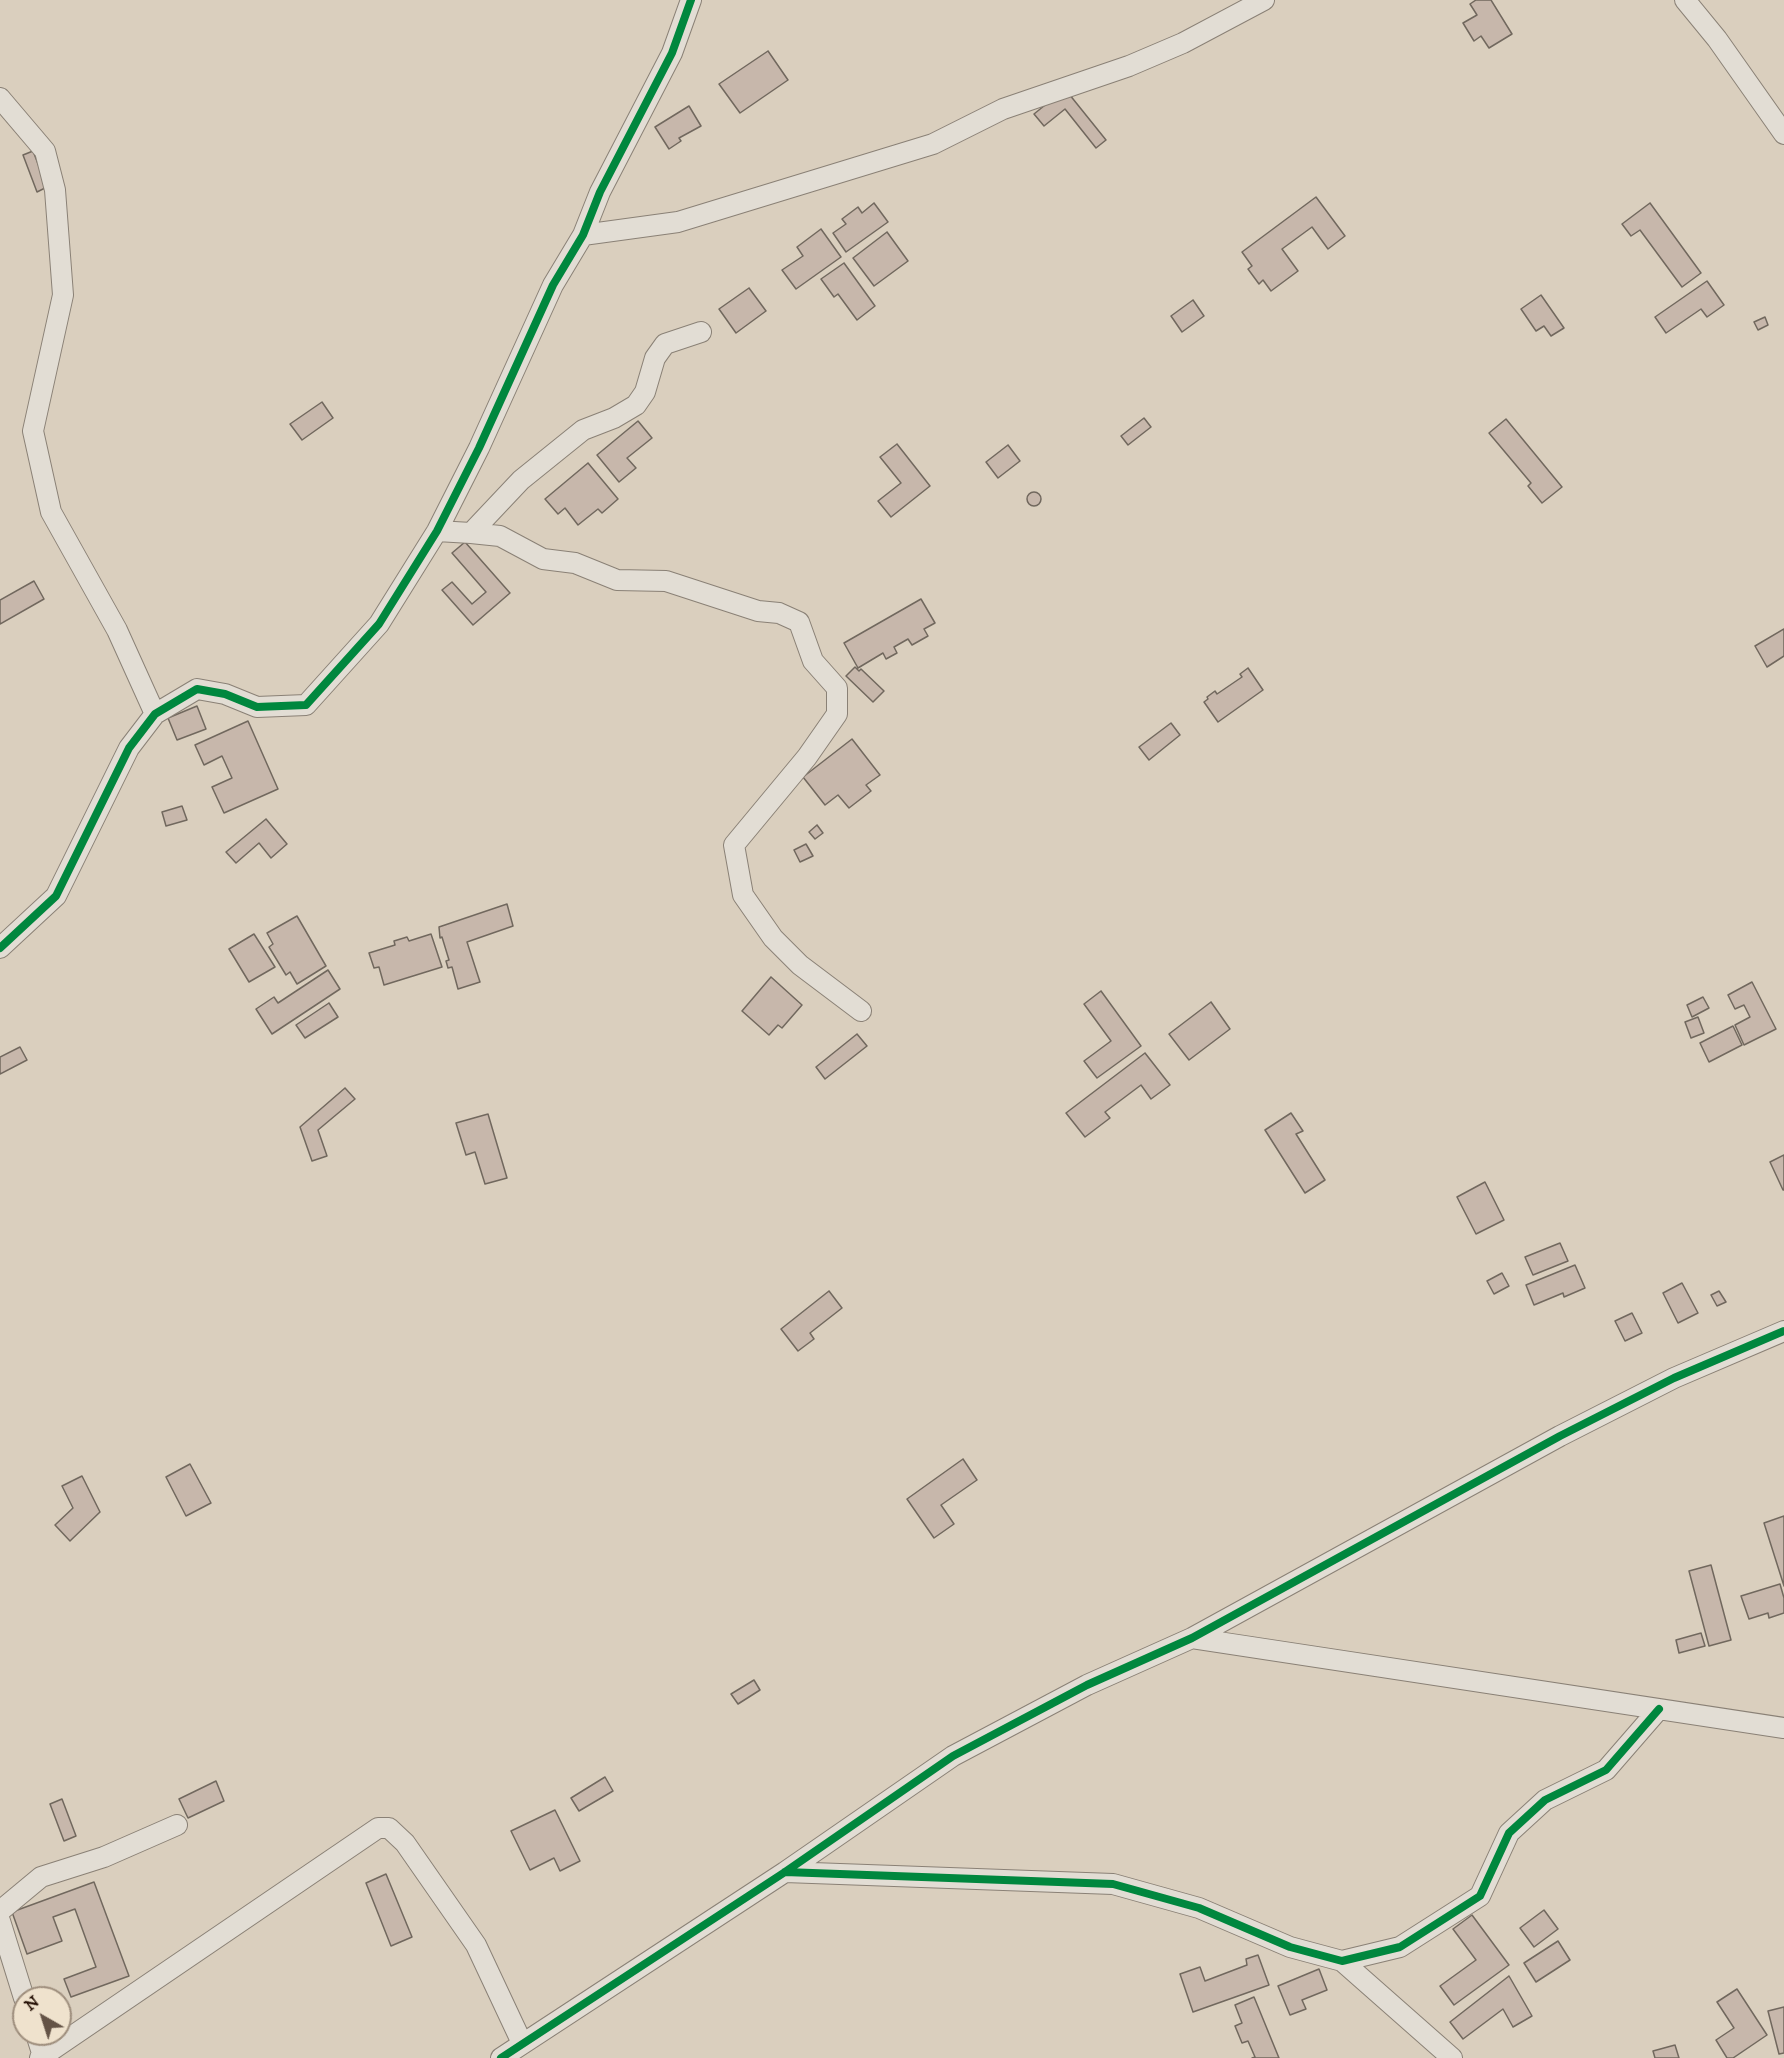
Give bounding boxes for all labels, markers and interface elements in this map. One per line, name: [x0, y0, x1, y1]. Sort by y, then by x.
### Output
north arrow: [12, 1986, 72, 2046]
text: N: [21, 1992, 43, 2015]

